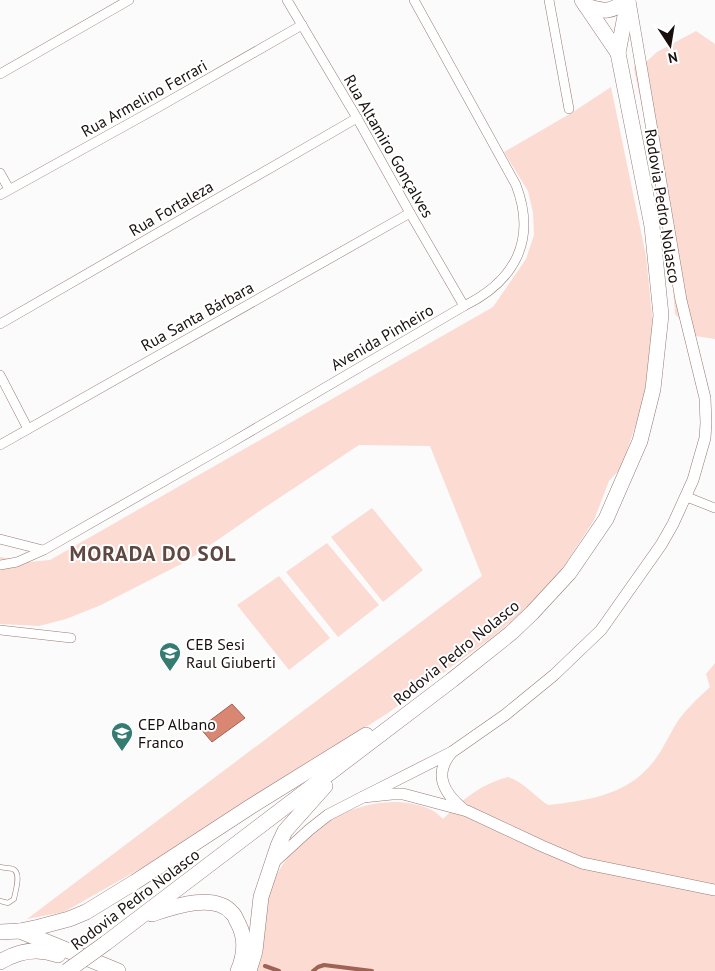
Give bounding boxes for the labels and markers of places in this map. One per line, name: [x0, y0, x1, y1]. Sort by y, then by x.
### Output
place label: CEB Sesi Raul Giuberti: [186, 634, 276, 672]
school or university icon: CEB Sesi Raul Giuberti: [158, 641, 182, 672]
place label: CEP Albano Franco: [138, 714, 216, 752]
school or university icon: CEP Albano Franco: [110, 721, 134, 752]

